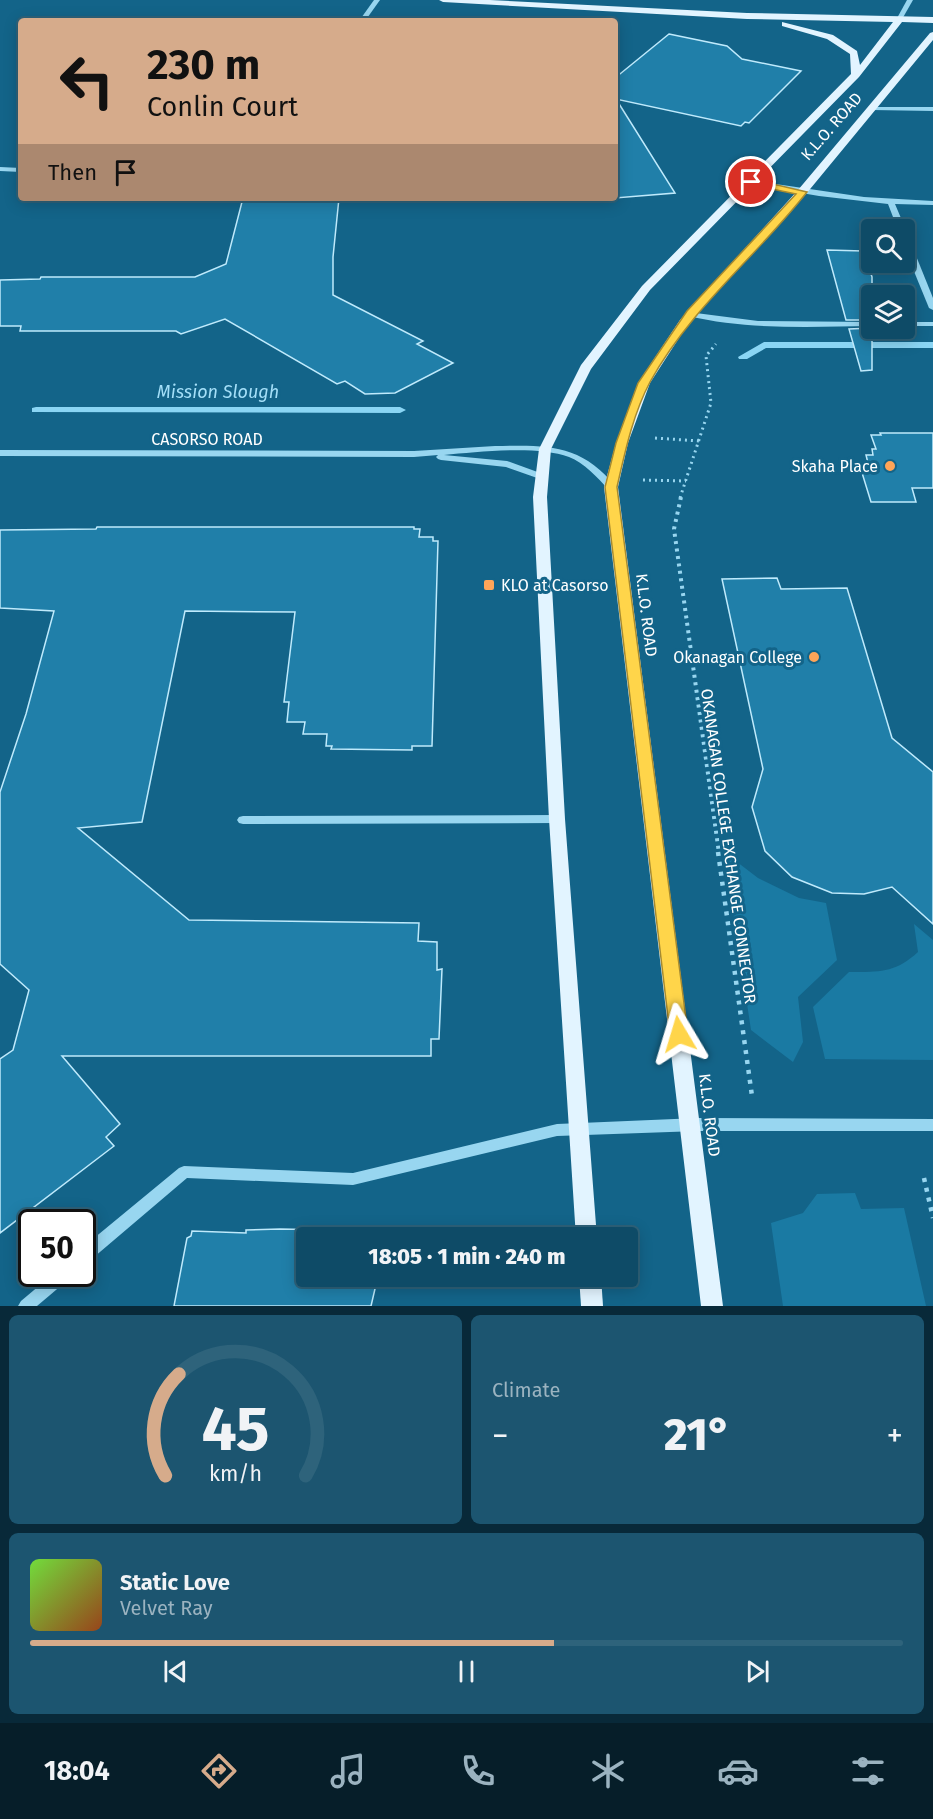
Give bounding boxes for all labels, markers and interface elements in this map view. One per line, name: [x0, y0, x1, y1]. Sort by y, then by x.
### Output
text: 230 m: [147, 40, 260, 90]
icon: left: [48, 42, 126, 120]
street label: K.L.O. ROAD: [797, 89, 866, 164]
text: Conlin Court: [147, 91, 298, 123]
icon: arrive: [109, 156, 142, 189]
pin: [725, 156, 776, 207]
text: Then: [48, 159, 97, 186]
icon: arrive: [734, 165, 767, 198]
map controls: [861, 219, 915, 339]
button: search: [861, 219, 915, 273]
button: layers: [861, 285, 915, 339]
water label: Mission Slough: [157, 381, 279, 403]
street label: CASORSO ROAD: [151, 430, 263, 449]
place label: Skaha Place: [792, 457, 878, 476]
marker: Skaha Place: [883, 459, 897, 473]
street label: K.L.O. ROAD: [632, 572, 661, 658]
place label: KLO at Casorso: [501, 576, 609, 595]
marker: KLO at Casorso: [482, 578, 496, 592]
place label: Okanagan College: [673, 648, 802, 667]
marker: Okanagan College: [807, 650, 821, 664]
street label: OKANAGAN COLLEGE EXCHANGE CONNECTOR: [697, 687, 760, 1005]
position arrow: [647, 1002, 711, 1066]
street label: K.L.O. ROAD: [695, 1072, 724, 1158]
speed limit sign: 50: [18, 1209, 96, 1287]
text: 18:05 · 1 min · 240 m: [368, 1243, 566, 1270]
text: Climate: [492, 1378, 560, 1402]
text: 45: [201, 1392, 270, 1467]
text: 21°: [664, 1408, 731, 1462]
text: −: [492, 1416, 509, 1456]
text: +: [887, 1416, 903, 1456]
text: km/h: [209, 1462, 262, 1488]
text: Static Love: [120, 1569, 230, 1596]
text: Velvet Ray: [120, 1596, 213, 1620]
icon: previous: [159, 1655, 192, 1688]
icon: pause: [450, 1655, 483, 1688]
icon: next: [741, 1655, 774, 1688]
icon: directions: [198, 1750, 240, 1792]
icon: music: [327, 1750, 369, 1792]
icon: phone: [457, 1750, 499, 1792]
icon: climate: [587, 1750, 629, 1792]
icon: car: [717, 1750, 759, 1792]
icon: filters: [847, 1750, 889, 1792]
text: 18:04: [44, 1755, 110, 1787]

